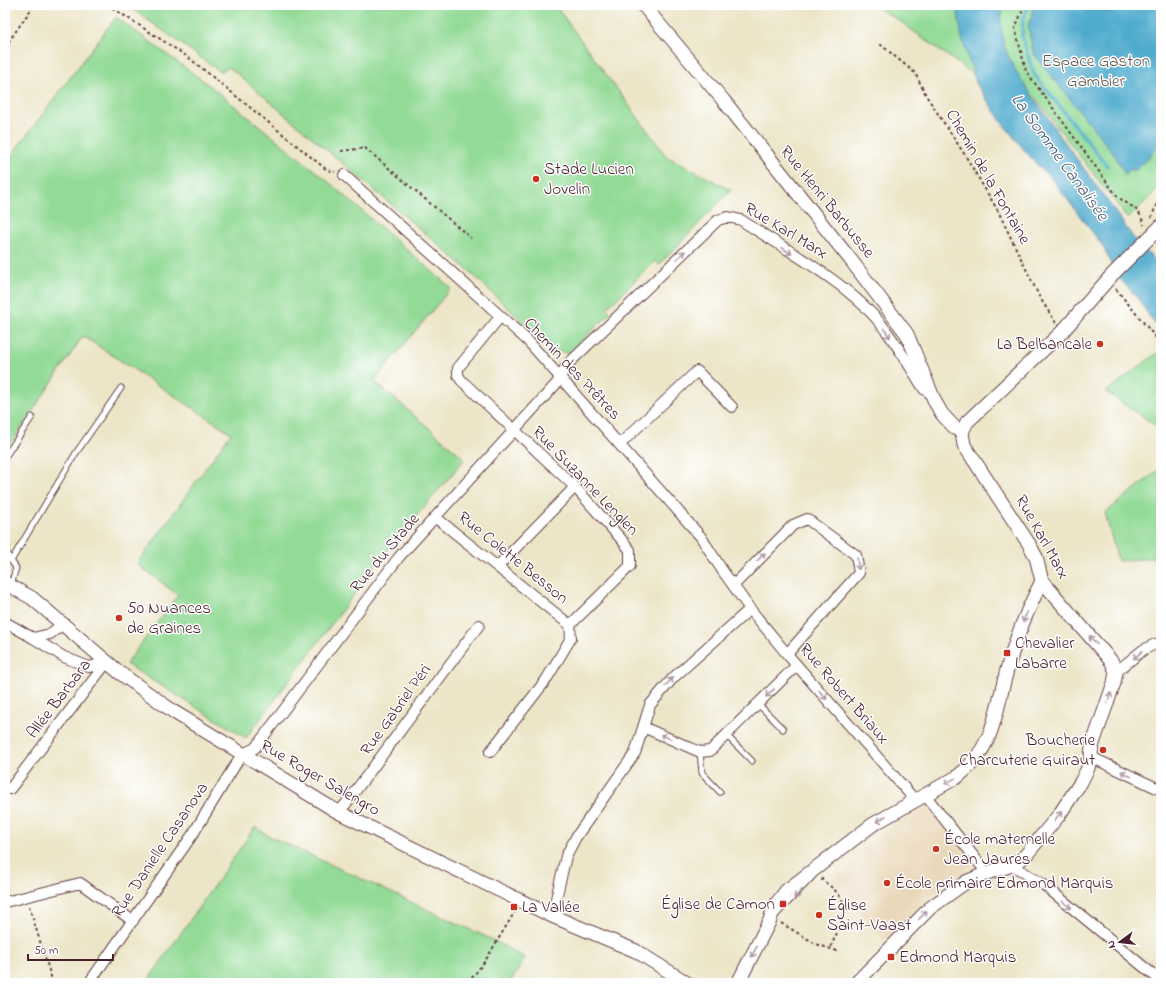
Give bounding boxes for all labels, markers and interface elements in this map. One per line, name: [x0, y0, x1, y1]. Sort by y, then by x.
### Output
park label: Espace Gaston Gambier: [1042, 49, 1150, 94]
water label: La Somme Canalisée: [1004, 89, 1115, 228]
street label: Chemin de la Fontaine: [939, 105, 1037, 250]
street label: Rue Henri Barbusse: [774, 140, 881, 264]
place label: Stade Lucien Jovelin: [544, 157, 634, 202]
marker: Stade Lucien Jovelin: [531, 174, 541, 184]
street label: Rue Karl Marx: [740, 196, 832, 266]
one-way arrow: [781, 247, 792, 255]
one-way arrow: [676, 251, 687, 260]
street label: Chemin des Prêtres: [518, 312, 626, 426]
one-way arrow: [883, 327, 891, 338]
place label: La Belbancale: [997, 332, 1092, 357]
marker: La Belbancale: [1095, 339, 1105, 349]
street label: Rue Suzanne Lenglen: [524, 420, 644, 543]
street label: Rue Karl Marx: [1008, 490, 1076, 584]
street label: Rue Colette Besson: [452, 506, 574, 610]
street label: Rue du Stade: [344, 507, 426, 598]
one-way arrow: [756, 552, 766, 562]
one-way arrow: [854, 557, 862, 570]
place label: 50 Nuances de Graines: [127, 596, 211, 641]
one-way arrow: [1021, 610, 1028, 622]
marker: 50 Nuances de Graines: [114, 613, 124, 623]
place label: Chevalier Labarre: [1015, 631, 1075, 676]
one-way arrow: [1089, 635, 1098, 646]
street label: Rue Robert Briaux: [793, 638, 895, 750]
marker: Chevalier Labarre: [1002, 648, 1012, 658]
one-way arrow: [1132, 651, 1143, 660]
street label: Allée Barbara: [21, 654, 97, 744]
street label: Rue Gabriel Péri: [354, 659, 438, 761]
one-way arrow: [664, 678, 673, 688]
one-way arrow: [765, 688, 775, 698]
one-way arrow: [819, 689, 828, 700]
one-way arrow: [1105, 692, 1113, 704]
place label: Boucherie Charcuterie Guiraut: [959, 728, 1095, 773]
one-way arrow: [661, 733, 673, 741]
street label: Rue Roger Salengro: [254, 734, 385, 824]
marker: Boucherie Charcuterie Guiraut: [1098, 745, 1108, 755]
one-way arrow: [1120, 770, 1132, 777]
street label: Rue Danielle Casanova: [105, 777, 215, 923]
one-way arrow: [944, 777, 956, 785]
one-way arrow: [1054, 810, 1062, 821]
one-way arrow: [875, 816, 887, 824]
place label: École maternelle Jean Jaurès: [944, 827, 1056, 872]
marker: École maternelle Jean Jaurès: [931, 844, 941, 854]
place label: École primaire Edmond Marquis: [895, 871, 1113, 896]
marker: École primaire Edmond Marquis: [882, 878, 892, 888]
one-way arrow: [793, 889, 803, 899]
place label: Église de Camon: [661, 892, 775, 919]
place label: Église Saint-Vaast: [827, 893, 912, 938]
place label: La Vallée: [522, 895, 580, 920]
marker: Église de Camon: [778, 899, 788, 909]
one-way arrow: [1062, 900, 1073, 909]
marker: La Vallée: [509, 902, 519, 912]
marker: Église Saint-Vaast: [814, 910, 824, 920]
one-way arrow: [918, 910, 928, 920]
north arrow: [1100, 922, 1140, 962]
scale bar: [28, 936, 113, 962]
text: N: [1103, 939, 1120, 950]
text: 50 m: [34, 942, 58, 960]
one-way arrow: [750, 945, 758, 957]
place label: Edmond Marquis: [899, 945, 1016, 970]
marker: Edmond Marquis: [886, 952, 896, 962]

